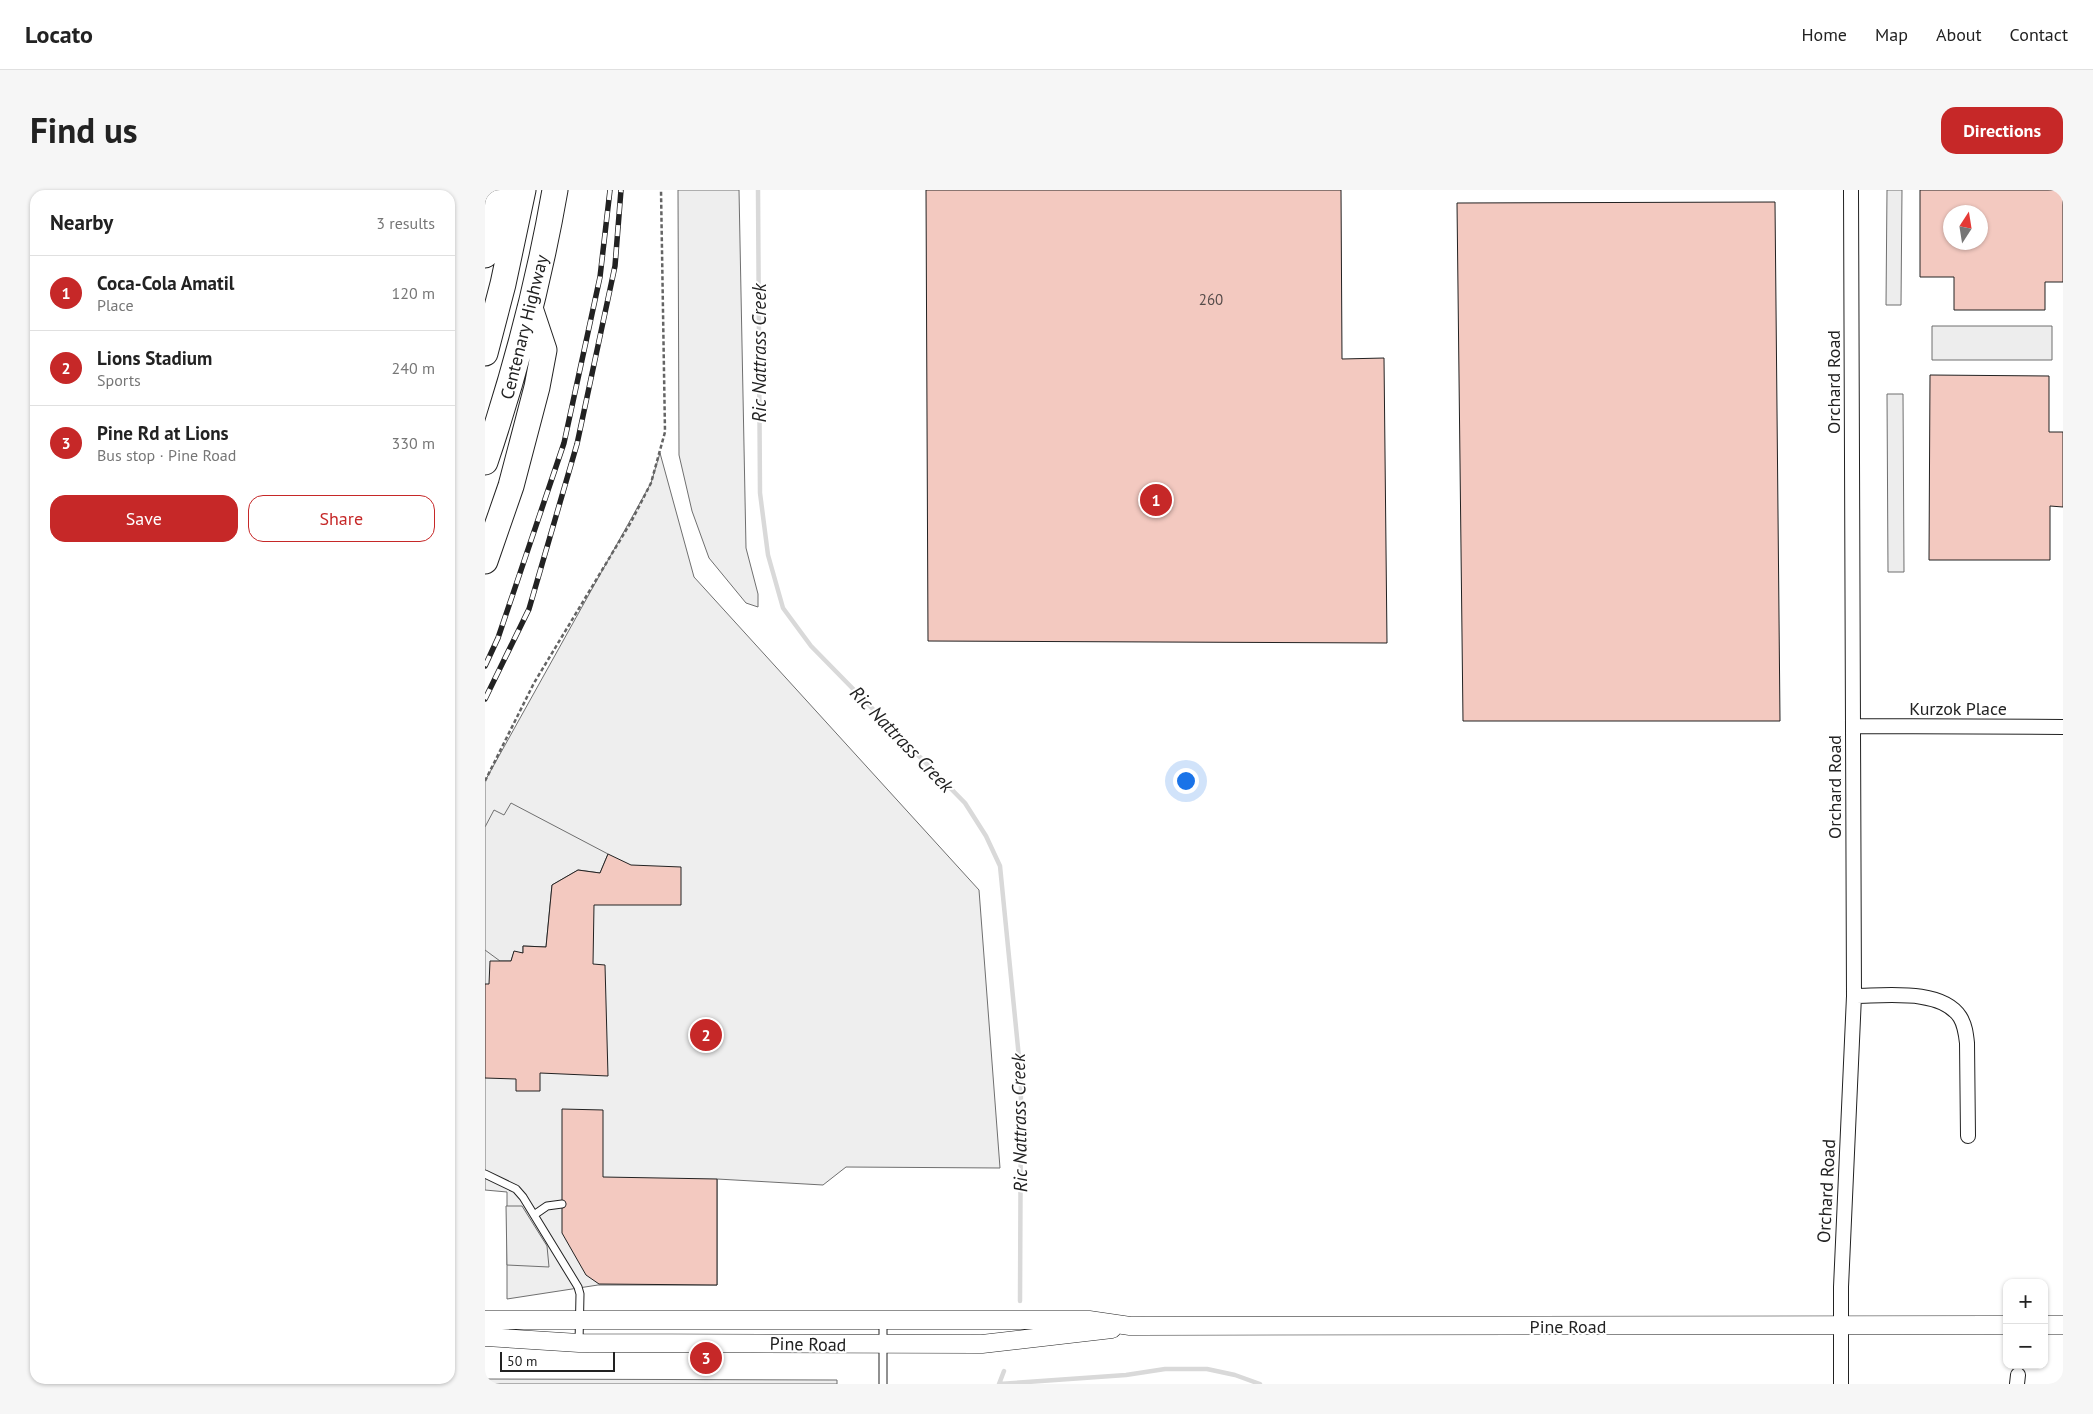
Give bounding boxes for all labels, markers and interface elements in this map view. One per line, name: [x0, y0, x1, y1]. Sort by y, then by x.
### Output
text: Locato: [25, 19, 93, 50]
text: Home: [1801, 23, 1847, 46]
text: Map: [1875, 23, 1908, 46]
text: About: [1936, 23, 1982, 46]
text: Contact: [2010, 23, 2068, 46]
text: Find us: [30, 107, 138, 153]
button: Directions: [1941, 107, 2063, 154]
north arrow: [1943, 205, 1988, 250]
text: Nearby: [50, 209, 113, 236]
text: 3 results: [376, 213, 435, 233]
street label: Centenary Highway: [495, 252, 553, 402]
text: Coca-Cola Amatil: [97, 271, 234, 295]
water label: Ric Nattrass Creek: [747, 282, 771, 423]
text: 1: [61, 283, 71, 303]
text: 120 m: [392, 283, 435, 303]
house number: 260: [1199, 290, 1223, 309]
text: Place: [97, 295, 134, 315]
street label: Orchard Road: [1822, 330, 1845, 434]
text: Lions Stadium: [97, 346, 212, 370]
text: 2: [61, 358, 71, 378]
text: 240 m: [392, 358, 435, 378]
text: Sports: [97, 370, 141, 390]
text: Pine Rd at Lions: [97, 421, 229, 445]
text: 3: [61, 433, 71, 453]
text: 330 m: [392, 433, 435, 453]
text: Bus stop · Pine Road: [97, 445, 236, 465]
pin: 1: [1140, 481, 1172, 519]
button: Save: [50, 495, 238, 542]
button: Share: [248, 495, 435, 542]
water label: Ric Nattrass Creek: [845, 681, 960, 798]
street label: Kurzok Place: [1909, 697, 2007, 720]
street label: Orchard Road: [1823, 735, 1846, 839]
your location: [1173, 768, 1199, 794]
pin: 2: [690, 1016, 722, 1054]
water label: Ric Nattrass Creek: [1006, 1052, 1032, 1193]
street label: Orchard Road: [1812, 1138, 1840, 1244]
map controls: [2003, 1279, 2048, 1369]
button: +: [2003, 1279, 2048, 1324]
street label: Pine Road: [1530, 1315, 1606, 1338]
button: −: [2003, 1324, 2048, 1369]
street label: Pine Road: [769, 1332, 847, 1356]
pin: 3: [690, 1339, 722, 1377]
scale bar: [500, 1349, 615, 1372]
text: 50 m: [507, 1352, 537, 1370]

